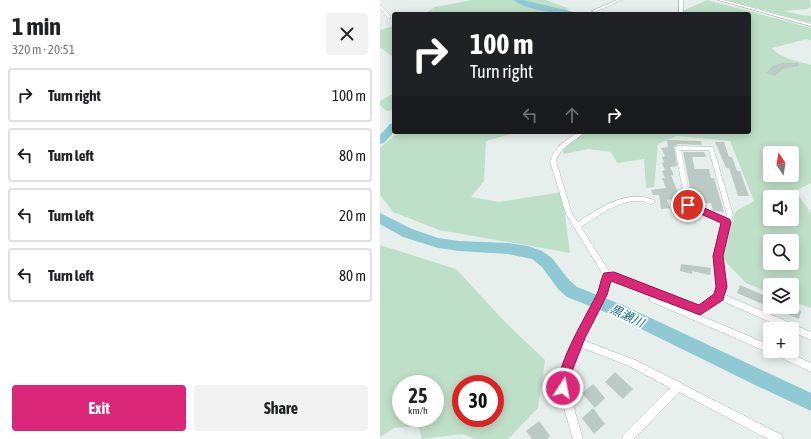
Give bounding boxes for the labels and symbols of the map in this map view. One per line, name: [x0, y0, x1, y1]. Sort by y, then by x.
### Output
north arrow: [763, 146, 799, 182]
pin: [671, 188, 705, 222]
water label: 黒瀬川: [608, 302, 648, 331]
position arrow: [542, 367, 584, 409]
speed limit sign: 30: [452, 375, 504, 427]

